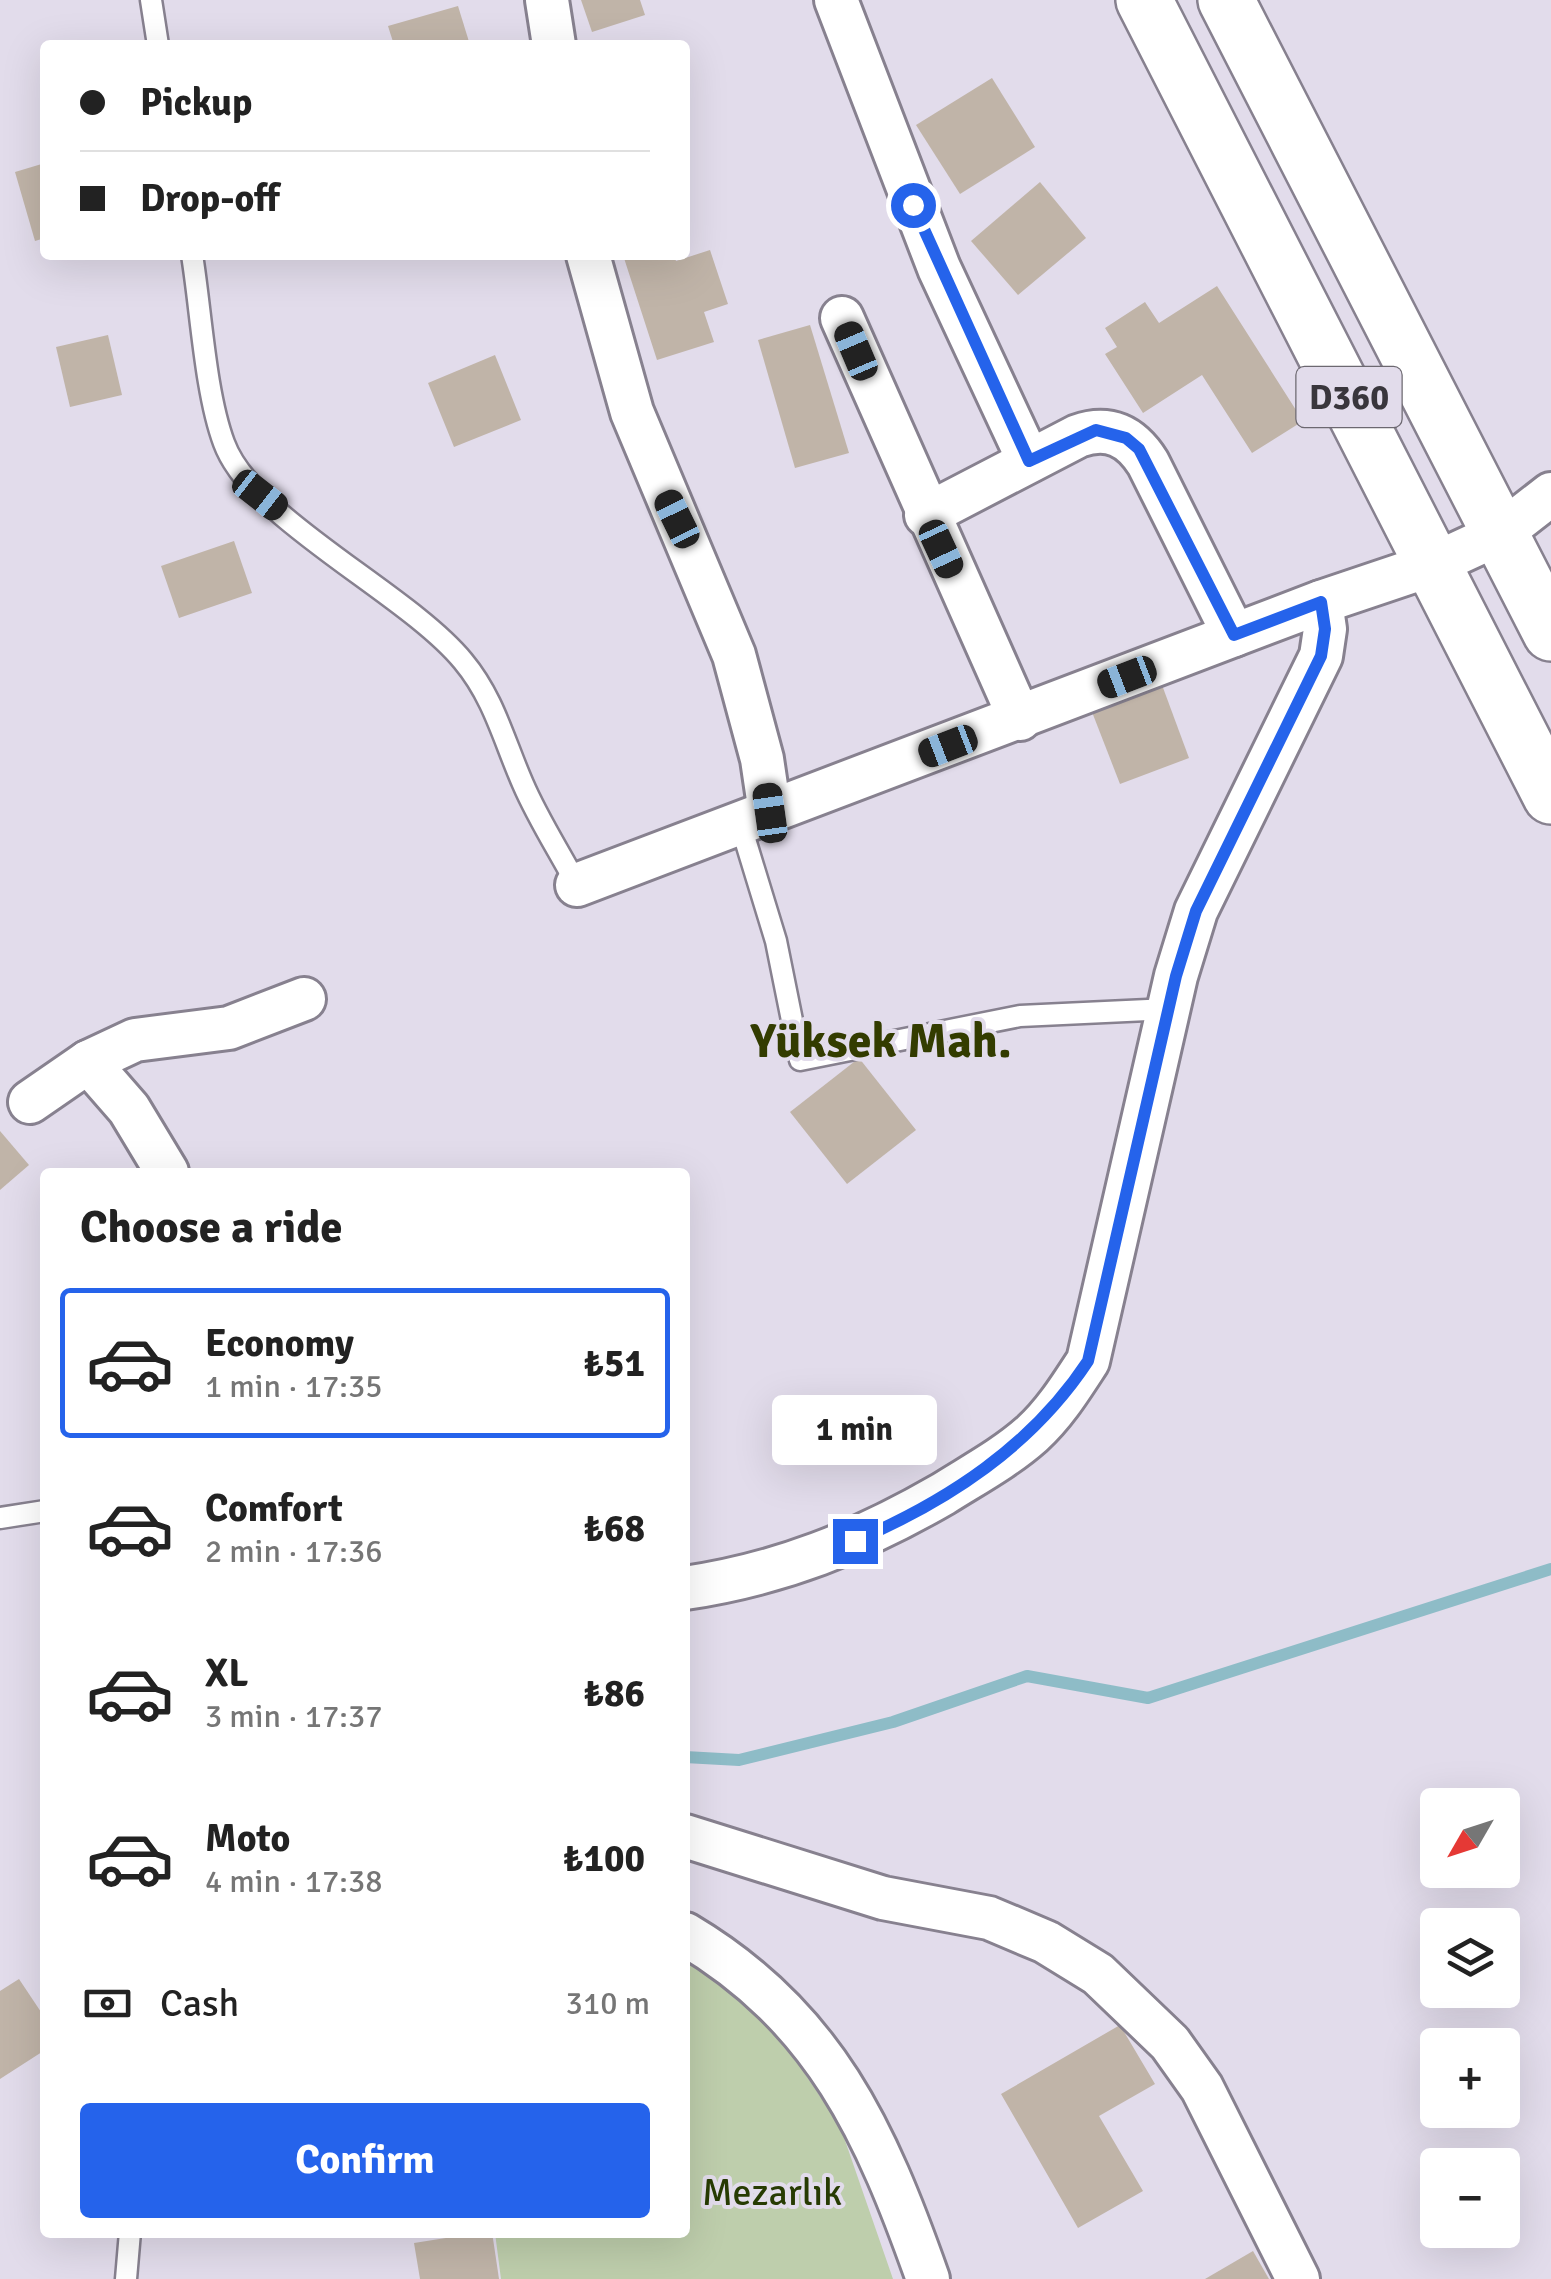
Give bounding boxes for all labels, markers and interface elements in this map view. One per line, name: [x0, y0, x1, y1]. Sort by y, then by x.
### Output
text: Pickup: [140, 79, 252, 126]
text: Drop-off: [140, 175, 280, 222]
route start: [891, 183, 936, 228]
car: [830, 318, 882, 384]
road number: D360: [1296, 367, 1402, 427]
car: [227, 465, 293, 525]
car: [650, 485, 704, 553]
car: [915, 515, 967, 583]
car: [1094, 652, 1160, 702]
car: [915, 721, 981, 771]
car: [751, 781, 789, 845]
district label: Yüksek Mah.: [749, 1012, 1012, 1071]
text: Choose a ride: [80, 1200, 343, 1255]
icon: car: [85, 1318, 175, 1408]
text: Economy: [205, 1320, 354, 1367]
text: ₺51: [583, 1340, 645, 1387]
text: 1 min · 17:35: [205, 1367, 383, 1406]
callout: 1 min: [772, 1396, 938, 1466]
text: 1 min: [816, 1410, 893, 1449]
icon: car: [85, 1483, 175, 1573]
text: Comfort: [205, 1485, 343, 1532]
text: ₺68: [583, 1505, 645, 1552]
route end: [833, 1519, 878, 1564]
text: 2 min · 17:36: [205, 1532, 383, 1571]
icon: car: [85, 1648, 175, 1738]
text: XL: [205, 1650, 248, 1697]
text: ₺86: [583, 1670, 645, 1717]
text: 3 min · 17:37: [205, 1697, 383, 1736]
north arrow: [1420, 1788, 1520, 1888]
map controls: [1420, 1788, 1520, 2248]
icon: car: [85, 1813, 175, 1903]
text: Moto: [205, 1815, 290, 1862]
text: ₺100: [563, 1835, 645, 1882]
text: 4 min · 17:38: [205, 1862, 383, 1901]
button: layers: [1420, 1908, 1520, 2008]
icon: cash: [80, 1976, 135, 2031]
text: Cash: [160, 1980, 239, 2027]
text: 310 m: [566, 1984, 650, 2023]
button: +: [1420, 2028, 1520, 2128]
button: Confirm: [80, 2103, 650, 2218]
button: −: [1420, 2148, 1520, 2248]
park label: Mezarlık: [702, 2169, 842, 2216]

